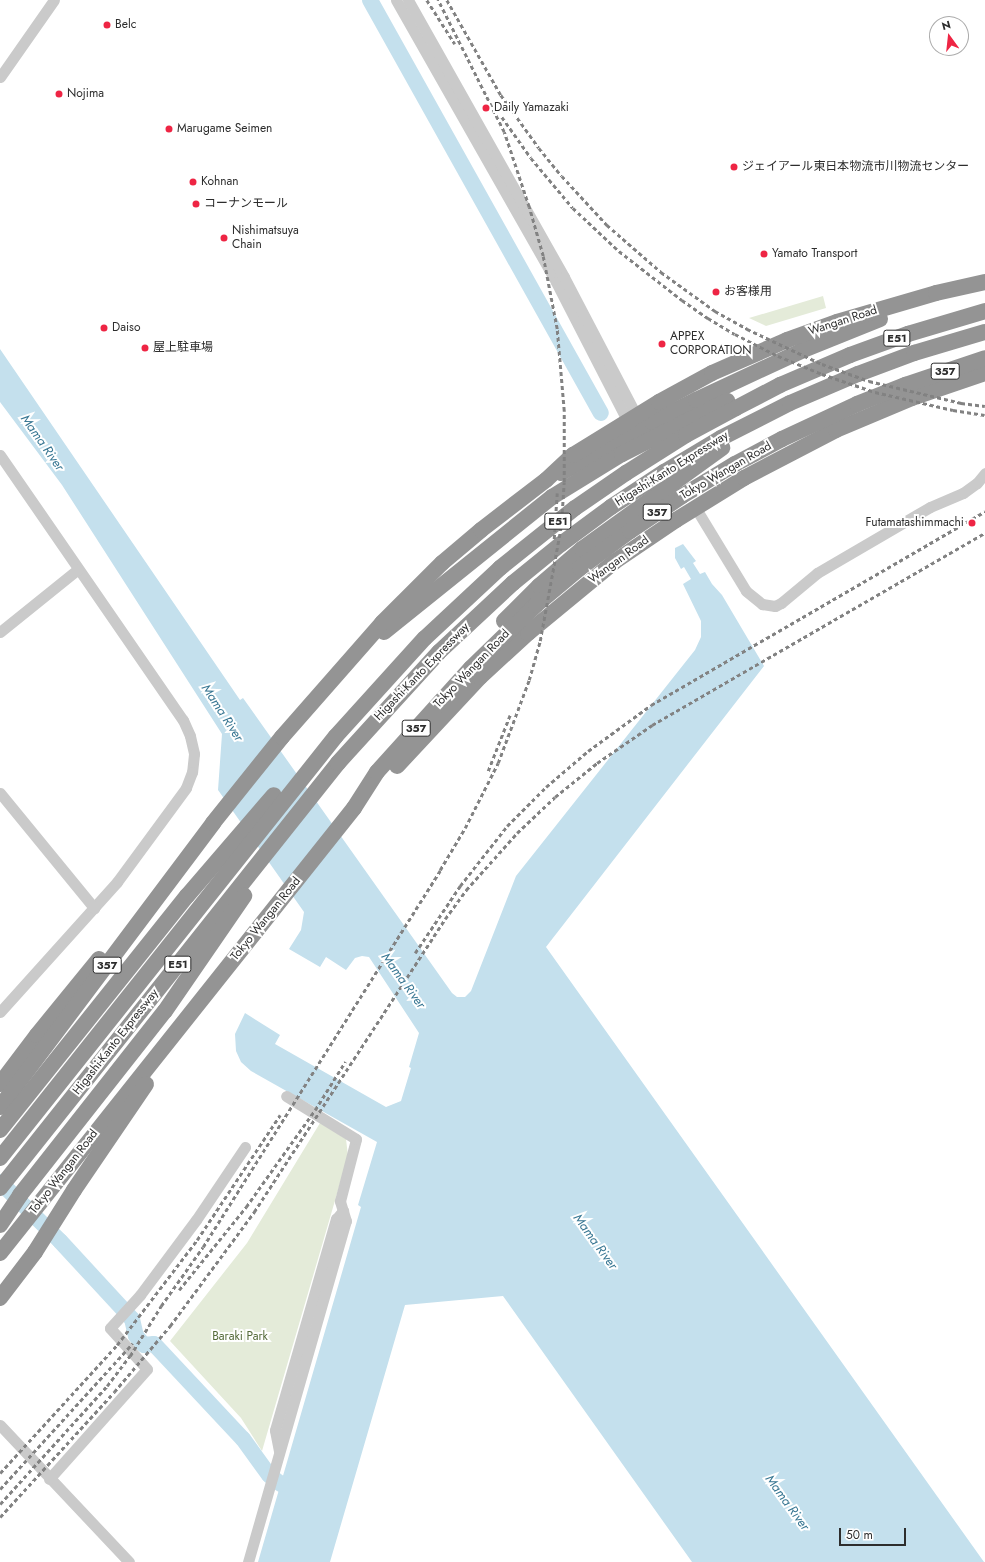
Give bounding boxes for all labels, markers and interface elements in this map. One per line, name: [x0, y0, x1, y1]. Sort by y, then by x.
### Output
north arrow: [929, 16, 969, 56]
text: N: [940, 17, 952, 34]
place label: Belc: [115, 18, 136, 32]
marker: Belc: [102, 20, 112, 30]
place label: Nojima: [67, 87, 104, 101]
marker: Nojima: [54, 89, 64, 99]
place label: Daily Yamazaki: [494, 101, 569, 115]
marker: Daily Yamazaki: [481, 103, 491, 113]
place label: Marugame Seimen: [177, 122, 272, 136]
marker: Marugame Seimen: [164, 124, 174, 134]
place label: ジェイアール東日本物流市川物流センター: [742, 160, 969, 174]
marker: ジェイアール東日本物流市川物流センター: [729, 162, 739, 172]
place label: Kohnan: [201, 175, 239, 189]
marker: Kohnan: [188, 177, 198, 187]
place label: コーナンモール: [204, 197, 288, 211]
marker: コーナンモール: [191, 199, 201, 209]
place label: Nishimatsuya Chain: [232, 224, 299, 252]
marker: Nishimatsuya Chain: [219, 233, 229, 243]
place label: Yamato Transport: [772, 247, 857, 261]
marker: Yamato Transport: [759, 249, 769, 259]
place label: お客様用: [724, 285, 772, 299]
marker: お客様用: [711, 287, 721, 297]
street label: Wangan Road: [807, 303, 879, 339]
place label: Daiso: [112, 321, 140, 335]
marker: Daiso: [99, 323, 109, 333]
road number: E51: [883, 329, 911, 347]
place label: APPEX CORPORATION: [670, 330, 752, 358]
marker: APPEX CORPORATION: [657, 339, 667, 349]
place label: 屋上駐車場: [153, 341, 213, 355]
marker: 屋上駐車場: [140, 343, 150, 353]
road number: 357: [930, 362, 960, 380]
water label: Mama River: [17, 412, 67, 474]
street label: Higashi-Kanto Expressway: [613, 428, 731, 510]
street label: Tokyo Wangan Road: [678, 439, 774, 503]
road number: 357: [642, 503, 672, 521]
road number: E51: [544, 512, 572, 530]
place label: Futamatashimmachi: [866, 516, 964, 530]
marker: Futamatashimmachi: [967, 518, 977, 528]
street label: Wangan Road: [586, 533, 652, 587]
street label: Higashi-Kanto Expressway: [372, 620, 472, 724]
street label: Tokyo Wangan Road: [431, 627, 513, 711]
water label: Mama River: [198, 682, 246, 744]
road number: 357: [401, 719, 431, 737]
street label: Tokyo Wangan Road: [228, 875, 304, 963]
water label: Mama River: [378, 950, 428, 1012]
road number: E51: [164, 955, 192, 973]
road number: 357: [92, 956, 122, 974]
street label: Higashi-Kanto Expressway: [70, 986, 162, 1098]
street label: Tokyo Wangan Road: [27, 1127, 101, 1217]
water label: Mama River: [570, 1211, 620, 1273]
park label: Baraki Park: [212, 1330, 268, 1344]
water label: Mama River: [762, 1472, 812, 1534]
scale bar: [841, 1520, 908, 1546]
text: 50 m: [846, 1526, 873, 1544]

